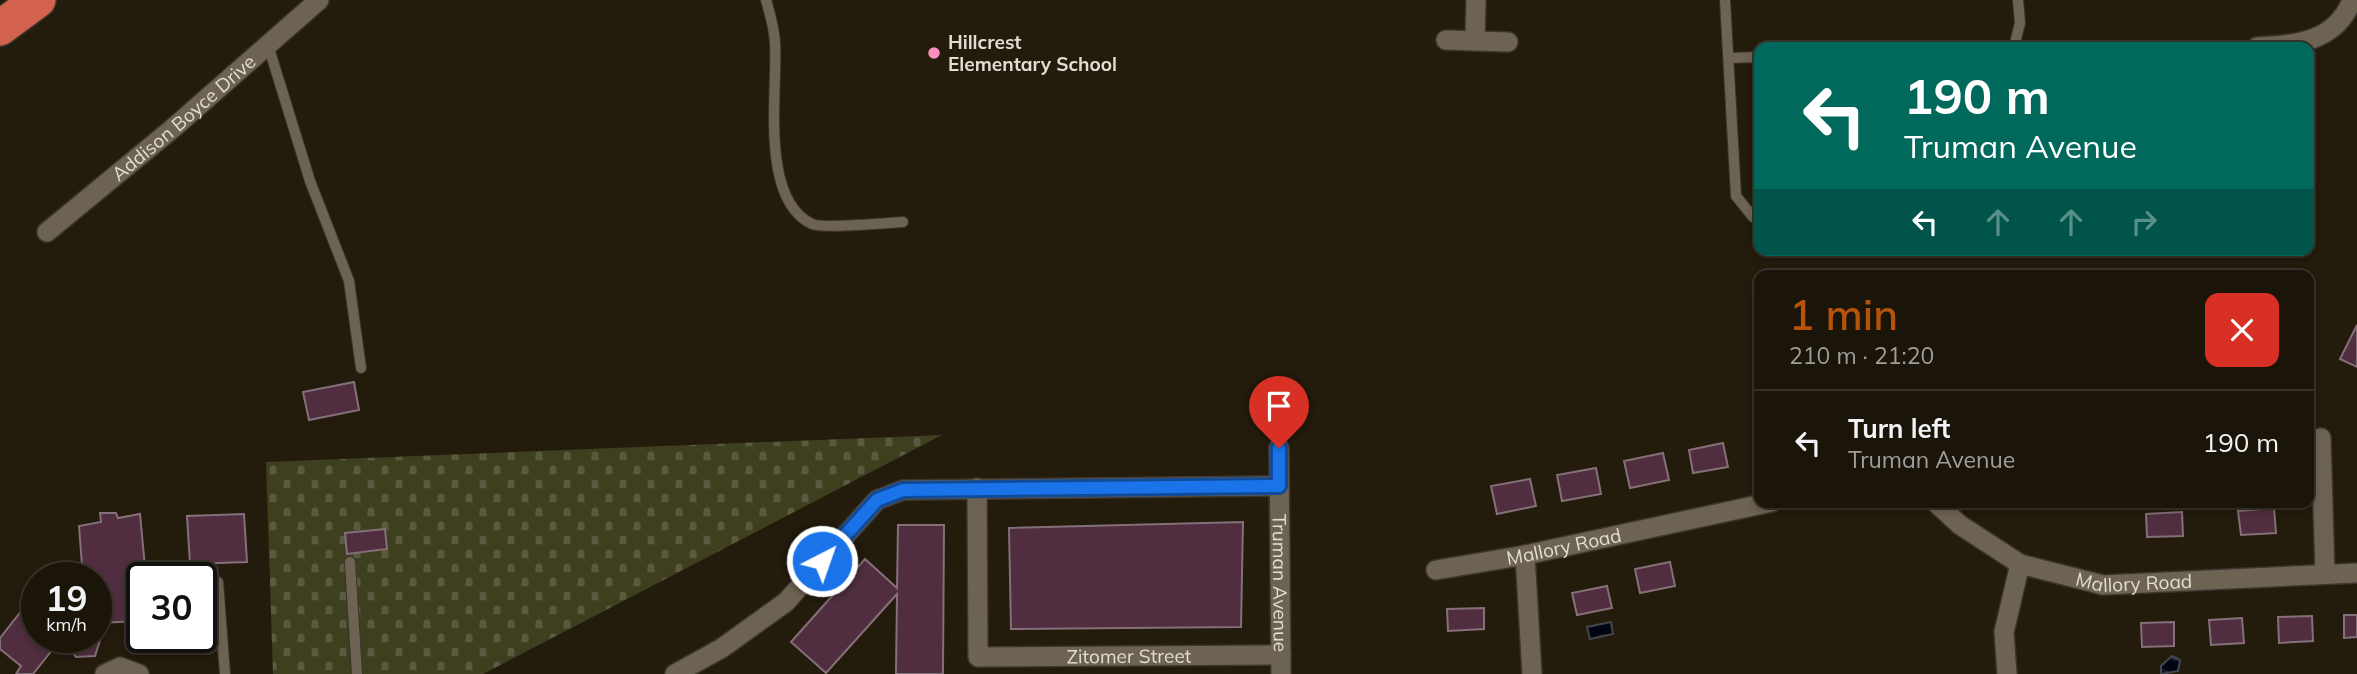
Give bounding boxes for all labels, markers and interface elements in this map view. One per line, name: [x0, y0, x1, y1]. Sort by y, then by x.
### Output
place label: Hillcrest Elementary School: [948, 30, 1117, 76]
marker: Hillcrest Elementary School: [926, 45, 942, 61]
street label: Addison Boyce Drive: [107, 49, 260, 186]
text: 190 m: [1904, 65, 2050, 126]
icon: left: [1789, 70, 1880, 161]
text: Truman Avenue: [1904, 126, 2137, 166]
icon: left: [1906, 203, 1944, 241]
icon: ahead: [1979, 203, 2017, 241]
icon: ahead: [2052, 203, 2090, 241]
icon: right: [2125, 203, 2163, 241]
text: 1 min: [1789, 288, 1898, 341]
button: close: [2205, 293, 2279, 367]
text: 210 m · 21:20: [1789, 341, 1934, 370]
pin: [1249, 376, 1309, 448]
icon: arrive: [1260, 387, 1298, 425]
text: Turn left: [1848, 412, 1950, 445]
icon: left: [1789, 424, 1827, 462]
text: 190 m: [2203, 426, 2279, 459]
text: Truman Avenue: [1848, 445, 2015, 474]
street label: Truman Avenue: [1268, 514, 1293, 652]
street label: Mallory Road: [1505, 523, 1623, 570]
position arrow: [785, 524, 859, 598]
speed limit sign: 30: [126, 562, 217, 653]
street label: Mallory Road: [2073, 567, 2193, 597]
text: 19: [45, 576, 88, 620]
text: km/h: [46, 613, 87, 636]
street label: Zitomer Street: [1067, 644, 1192, 668]

